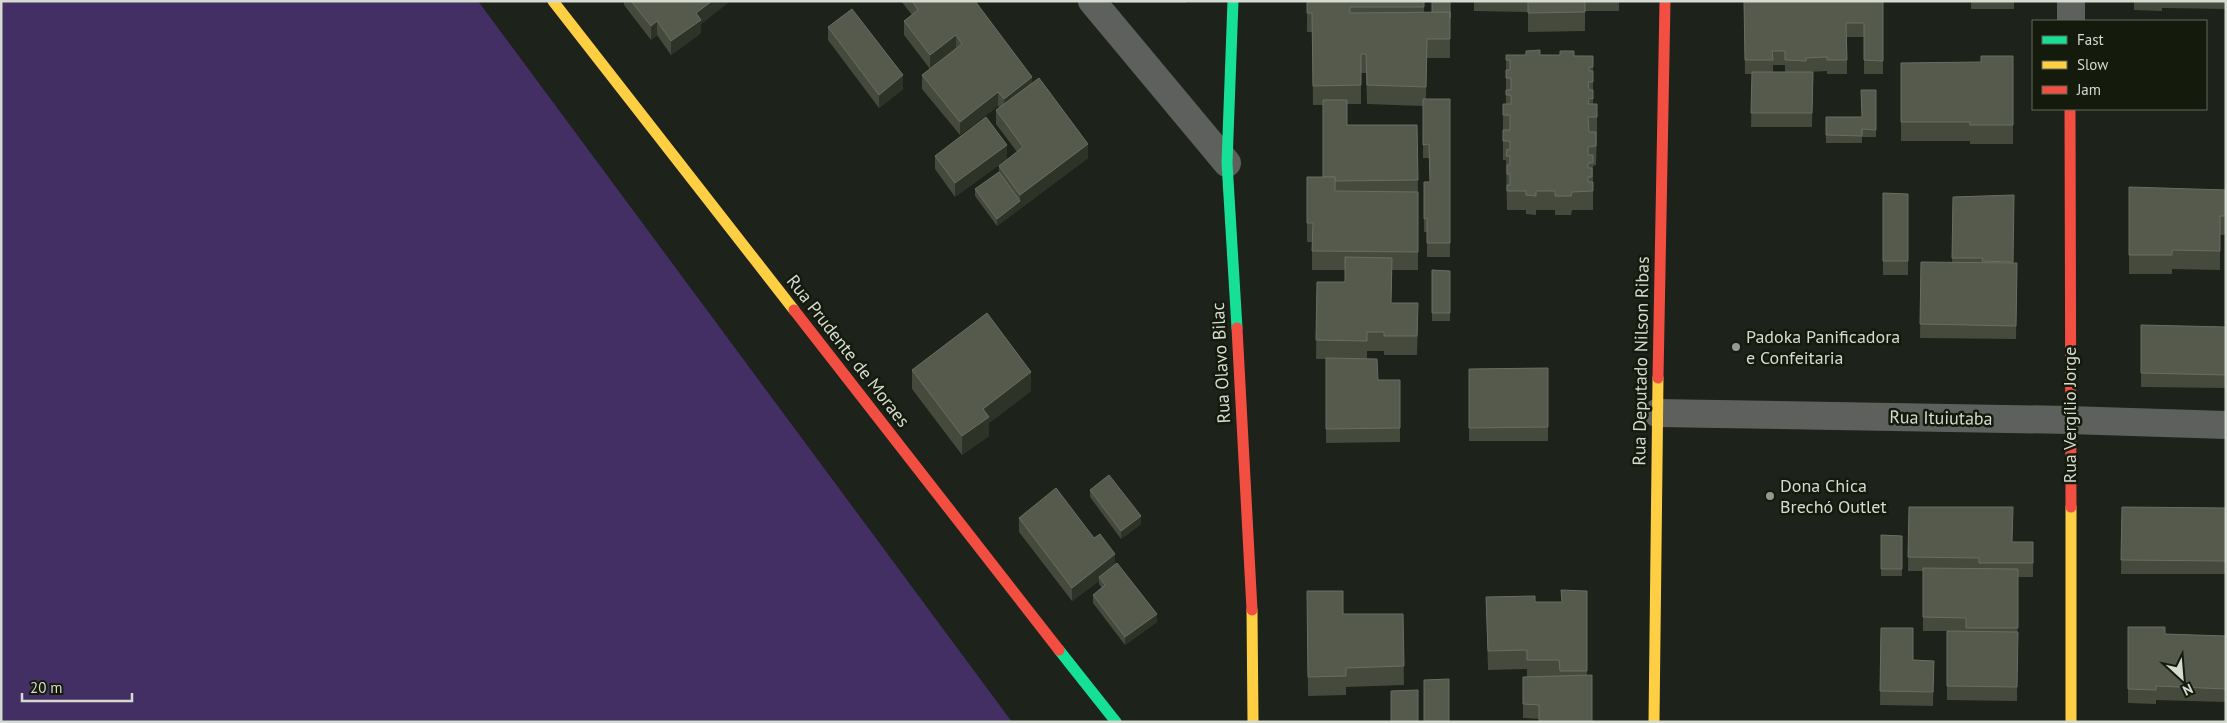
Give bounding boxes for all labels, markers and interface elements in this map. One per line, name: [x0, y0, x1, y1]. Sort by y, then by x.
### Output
legend: [2032, 20, 2207, 110]
text: Fast: [2077, 30, 2104, 49]
text: Slow: [2077, 55, 2108, 74]
text: Jam: [2076, 80, 2101, 99]
street label: Rua Deputado Nilson Ribas: [1627, 256, 1654, 466]
street label: Rua Prudente de Moraes: [782, 270, 915, 431]
street label: Rua Olavo Bilac: [1206, 302, 1235, 424]
place label: Padoka Panificadora e Confeitaria: [1746, 325, 1900, 369]
marker: Padoka Panificadora e Confeitaria: [1730, 341, 1742, 353]
street label: Rua Vergílio Jorge: [2058, 347, 2081, 483]
street label: Rua Ituiutaba: [1889, 405, 1993, 430]
place label: Dona Chica Brechó Outlet: [1780, 474, 1887, 518]
marker: Dona Chica Brechó Outlet: [1764, 490, 1776, 502]
north arrow: [2157, 653, 2207, 703]
scale bar: [22, 670, 132, 702]
text: 20 m: [30, 678, 63, 697]
text: N: [2180, 680, 2196, 700]

